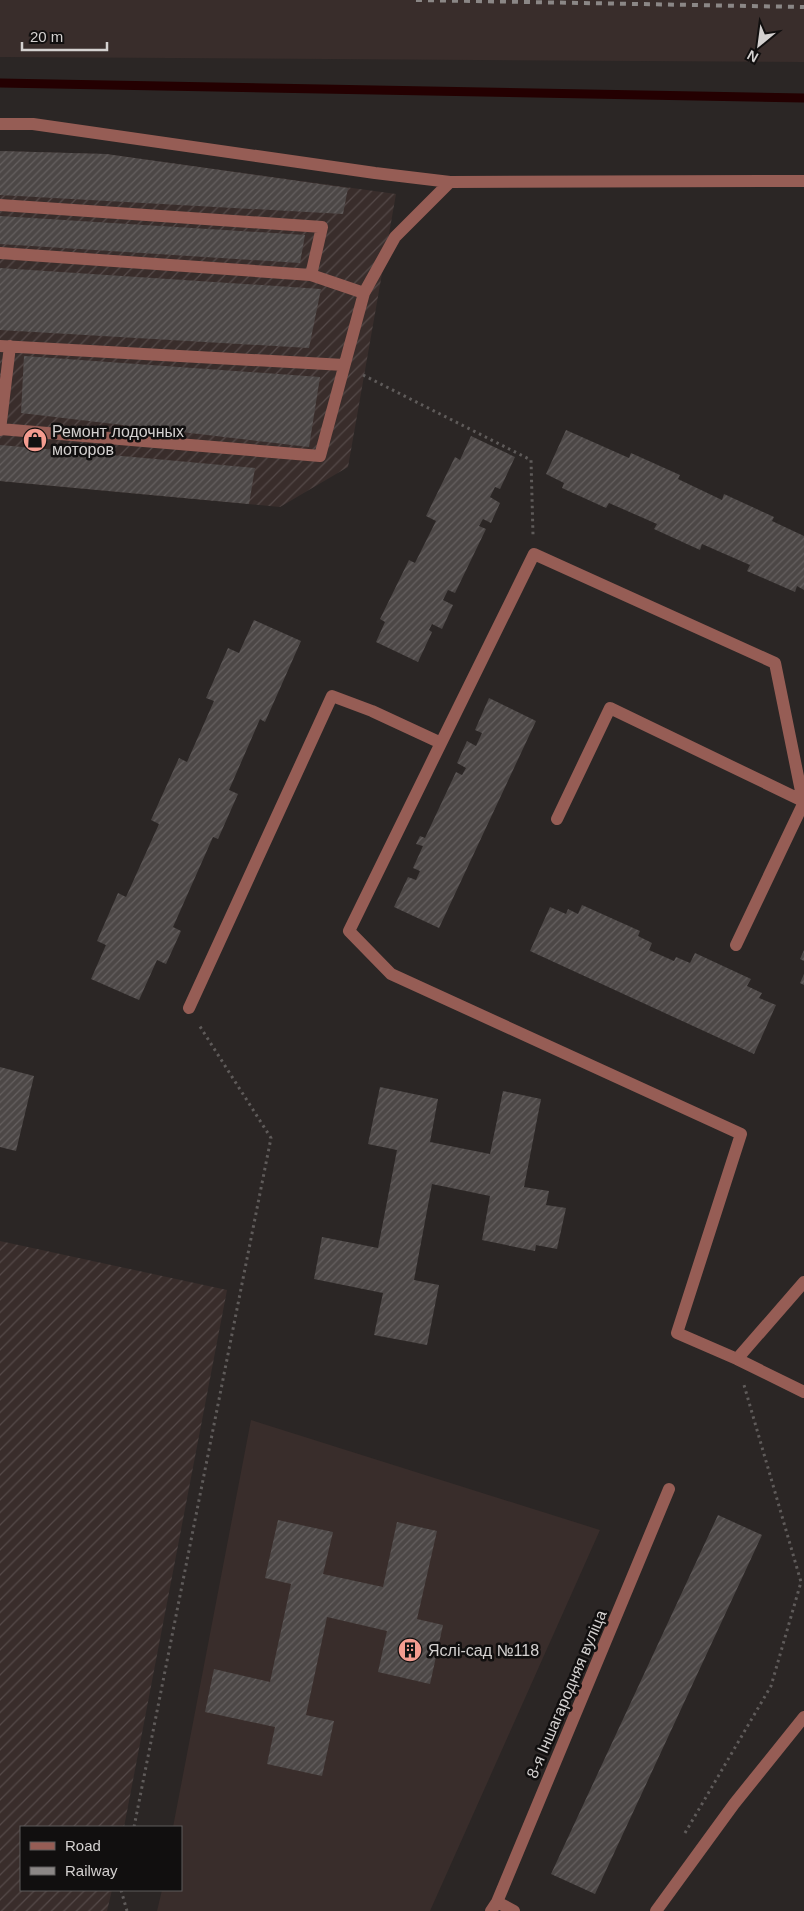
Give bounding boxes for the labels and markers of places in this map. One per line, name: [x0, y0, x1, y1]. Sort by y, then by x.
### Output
place label: Ремонт лодочных моторов: [52, 423, 184, 458]
shop icon: Ремонт лодочных моторов: [22, 427, 48, 453]
building icon: Яслі-сад №118: [397, 1637, 423, 1663]
place label: Яслі-сад №118: [428, 1642, 539, 1659]

